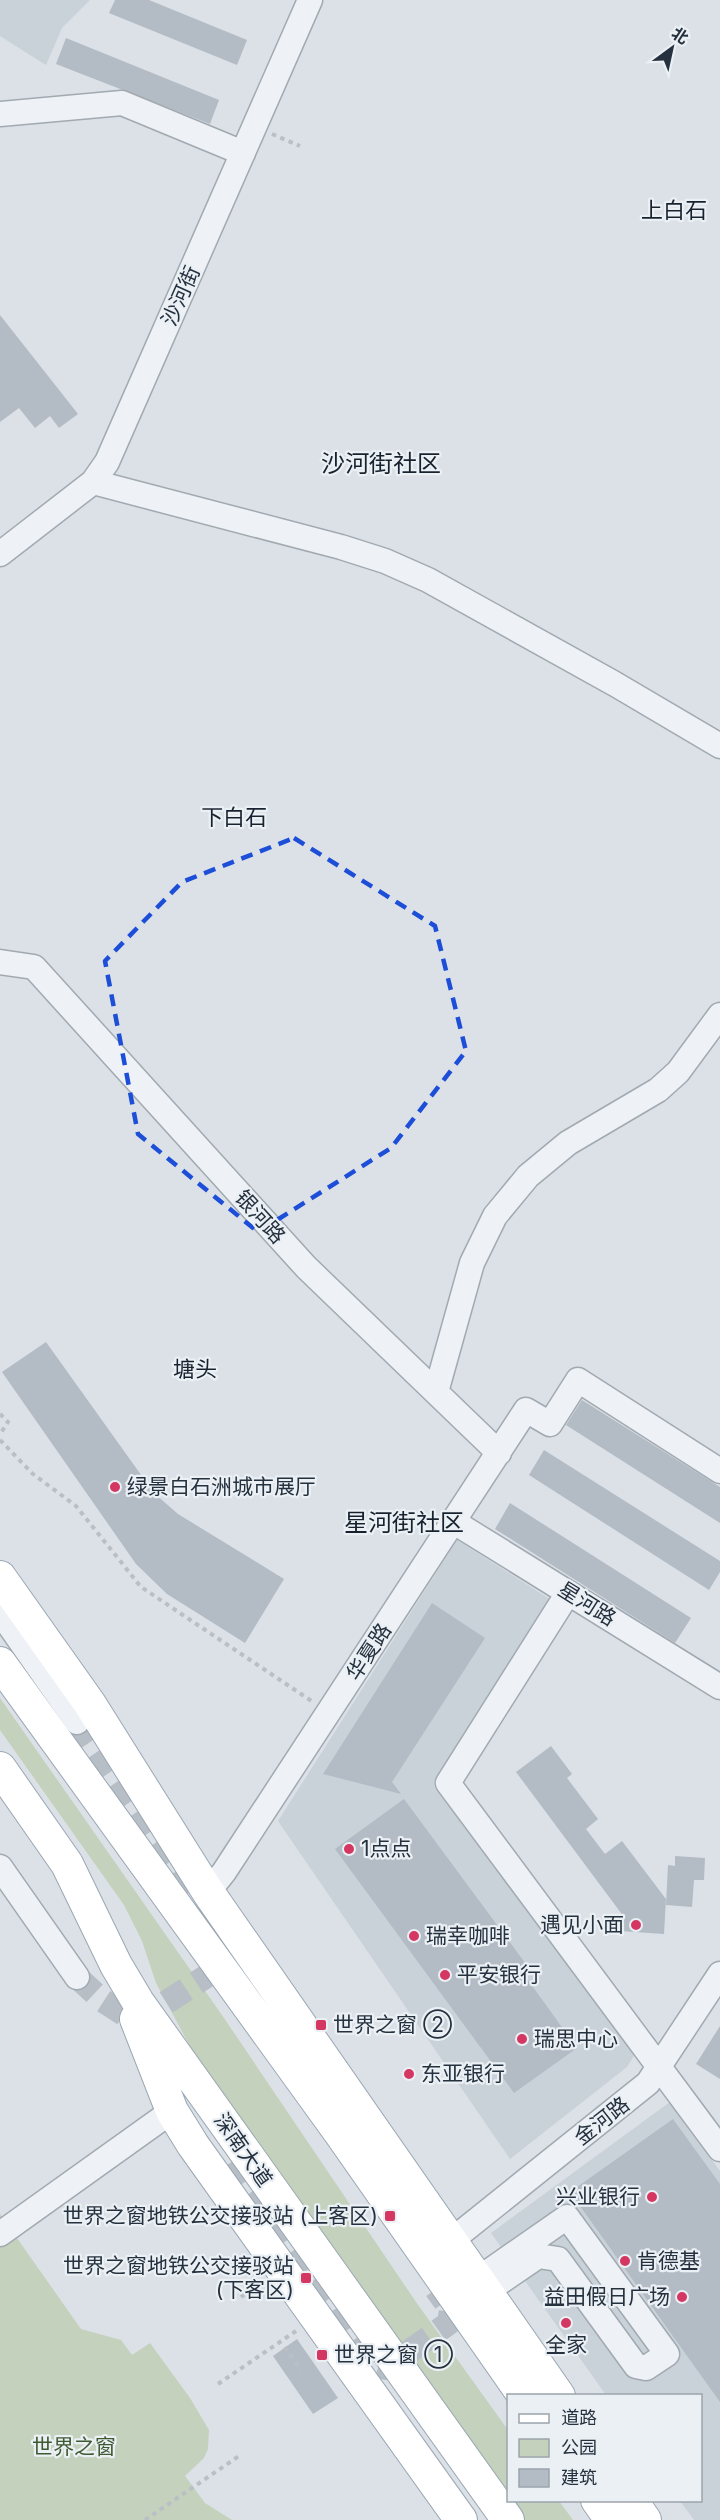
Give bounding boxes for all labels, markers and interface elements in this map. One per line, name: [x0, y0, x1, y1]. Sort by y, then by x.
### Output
north arrow: [642, 18, 702, 78]
text: 北: [668, 23, 692, 48]
district label: 上白石: [641, 197, 707, 223]
street label: 沙河街: [156, 262, 205, 330]
district label: 沙河街社区: [321, 449, 441, 478]
district label: 下白石: [201, 804, 267, 830]
street label: 银河路: [230, 1185, 291, 1248]
district label: 塘头: [173, 1356, 217, 1382]
place label: 绿景白石洲城市展厅: [127, 1474, 316, 1499]
marker: 绿景白石洲城市展厅: [108, 1480, 122, 1494]
district label: 星河街社区: [344, 1508, 464, 1537]
street label: 星河路: [554, 1576, 621, 1631]
street label: 华夏路: [341, 1619, 396, 1685]
place label: 1点点: [361, 1836, 412, 1861]
marker: 1点点: [342, 1842, 356, 1856]
place label: 遇见小面: [540, 1912, 624, 1937]
marker: 遇见小面: [629, 1918, 643, 1932]
place label: 瑞幸咖啡: [426, 1923, 510, 1948]
marker: 瑞幸咖啡: [407, 1929, 421, 1943]
place label: 平安银行: [457, 1962, 541, 1987]
marker: 平安银行: [438, 1968, 452, 1982]
place label: 世界之窗 ②: [333, 2009, 452, 2039]
marker: 世界之窗 ②: [314, 2018, 328, 2032]
place label: 瑞思中心: [534, 2026, 618, 2051]
marker: 瑞思中心: [515, 2032, 529, 2046]
place label: 东亚银行: [421, 2061, 505, 2086]
marker: 东亚银行: [402, 2067, 416, 2081]
street label: 金河路: [569, 2091, 634, 2150]
street label: 深南大道: [209, 2108, 278, 2191]
place label: 兴业银行: [556, 2184, 640, 2209]
marker: 兴业银行: [645, 2190, 659, 2204]
place label: 世界之窗地铁公交接驳站 (上客区): [63, 2203, 378, 2228]
marker: 世界之窗地铁公交接驳站 (上客区): [383, 2209, 397, 2223]
place label: 肯德基: [637, 2248, 700, 2273]
place label: 世界之窗地铁公交接驳站 (下客区): [63, 2253, 294, 2302]
marker: 肯德基: [618, 2254, 632, 2268]
marker: 世界之窗地铁公交接驳站 (下客区): [299, 2271, 313, 2285]
place label: 益田假日广场: [544, 2284, 670, 2309]
marker: 益田假日广场: [675, 2290, 689, 2304]
marker: 全家: [559, 2316, 573, 2330]
place label: 全家: [545, 2332, 587, 2357]
place label: 世界之窗 ①: [334, 2339, 453, 2369]
marker: 世界之窗 ①: [315, 2348, 329, 2362]
legend: [507, 2394, 702, 2502]
text: 道路: [561, 2407, 597, 2428]
park label: 世界之窗: [32, 2434, 116, 2459]
text: 公园: [561, 2437, 597, 2458]
text: 建筑: [561, 2467, 597, 2488]

